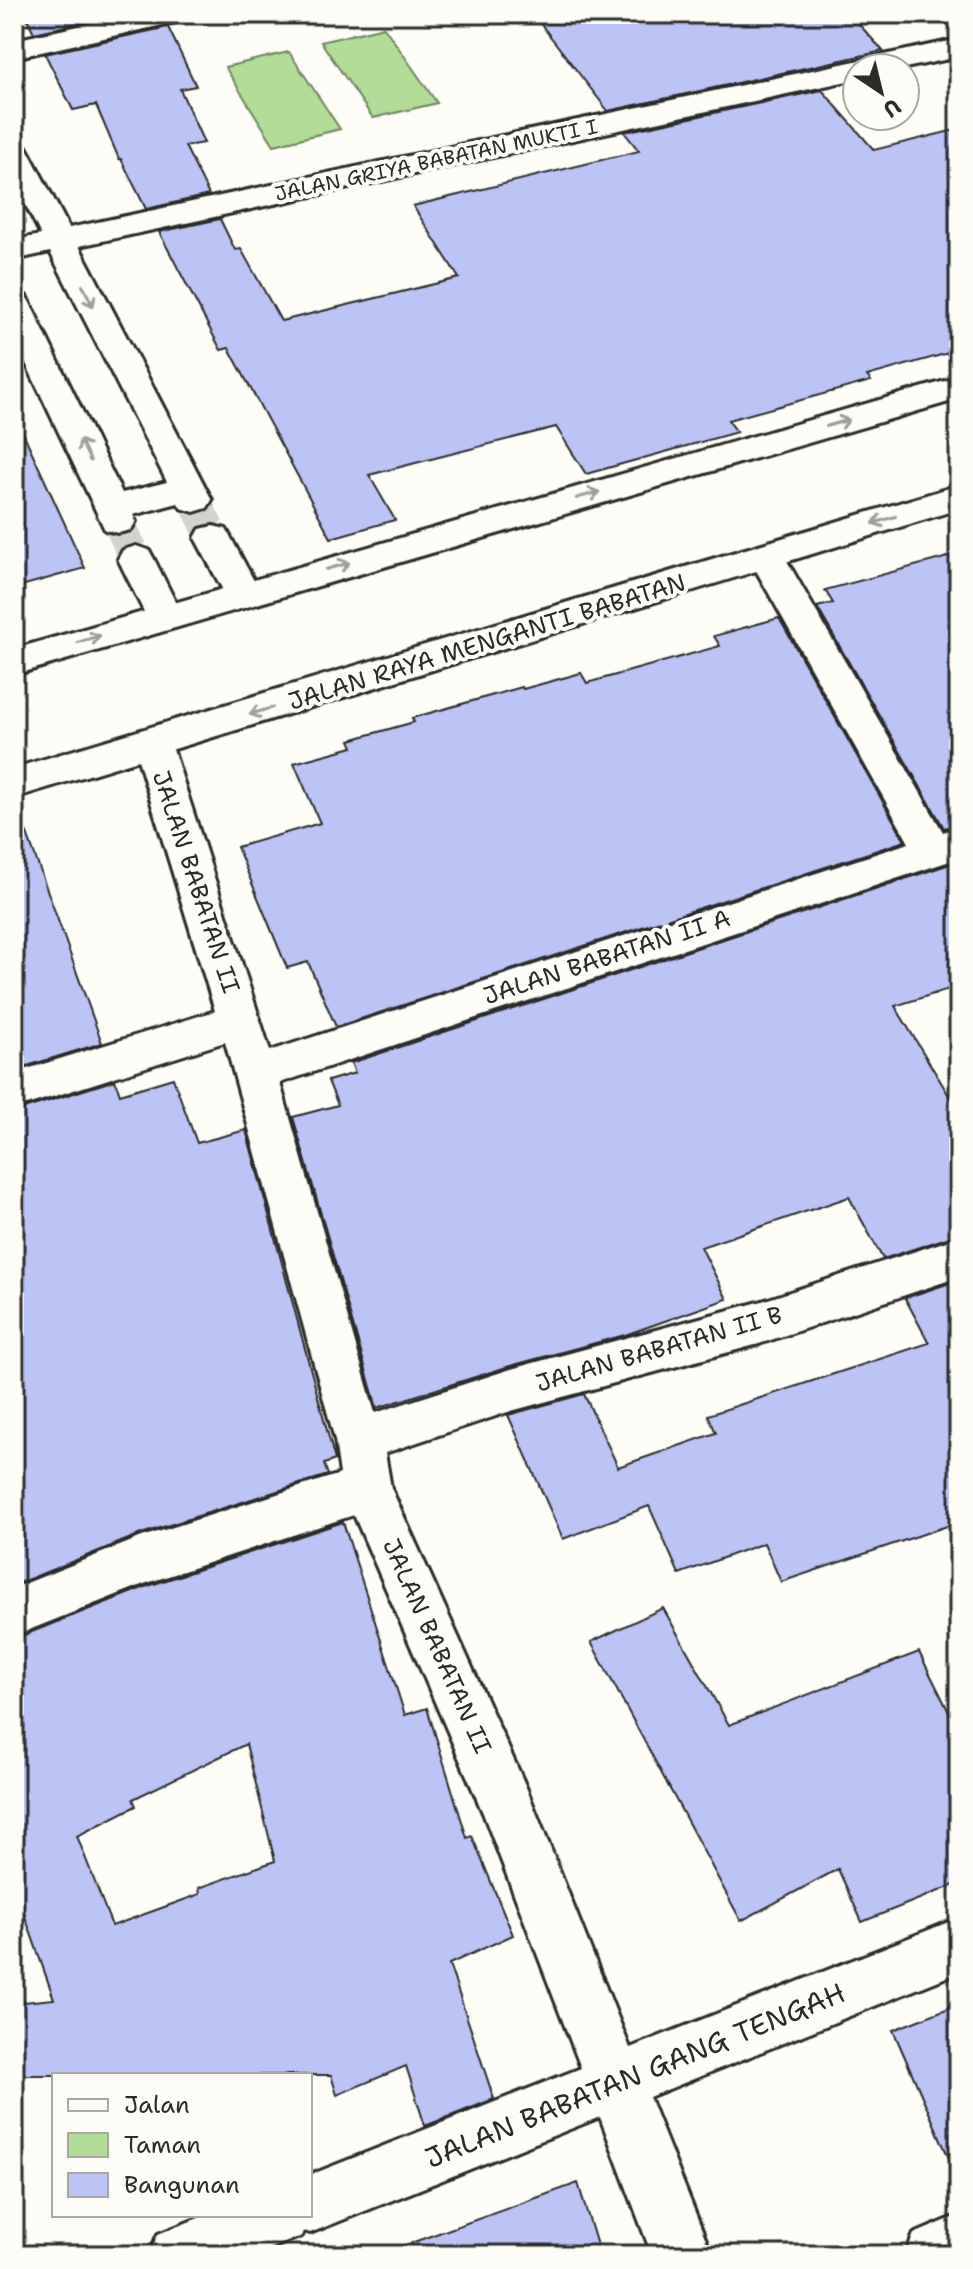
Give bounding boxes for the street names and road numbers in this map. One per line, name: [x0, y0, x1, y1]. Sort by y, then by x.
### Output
street label: JALAN GRIYA BABATAN MUKTI I: [272, 113, 600, 207]
street label: JALAN RAYA MENGANTI BABATAN: [285, 566, 689, 718]
street label: JALAN BABATAN II: [145, 767, 247, 997]
street label: JALAN BABATAN II A: [479, 902, 735, 1012]
street label: JALAN BABATAN II B: [532, 1299, 786, 1399]
street label: JALAN BABATAN II: [375, 1533, 499, 1759]
street label: JALAN BABATAN GANG TENGAH: [419, 1973, 851, 2177]

